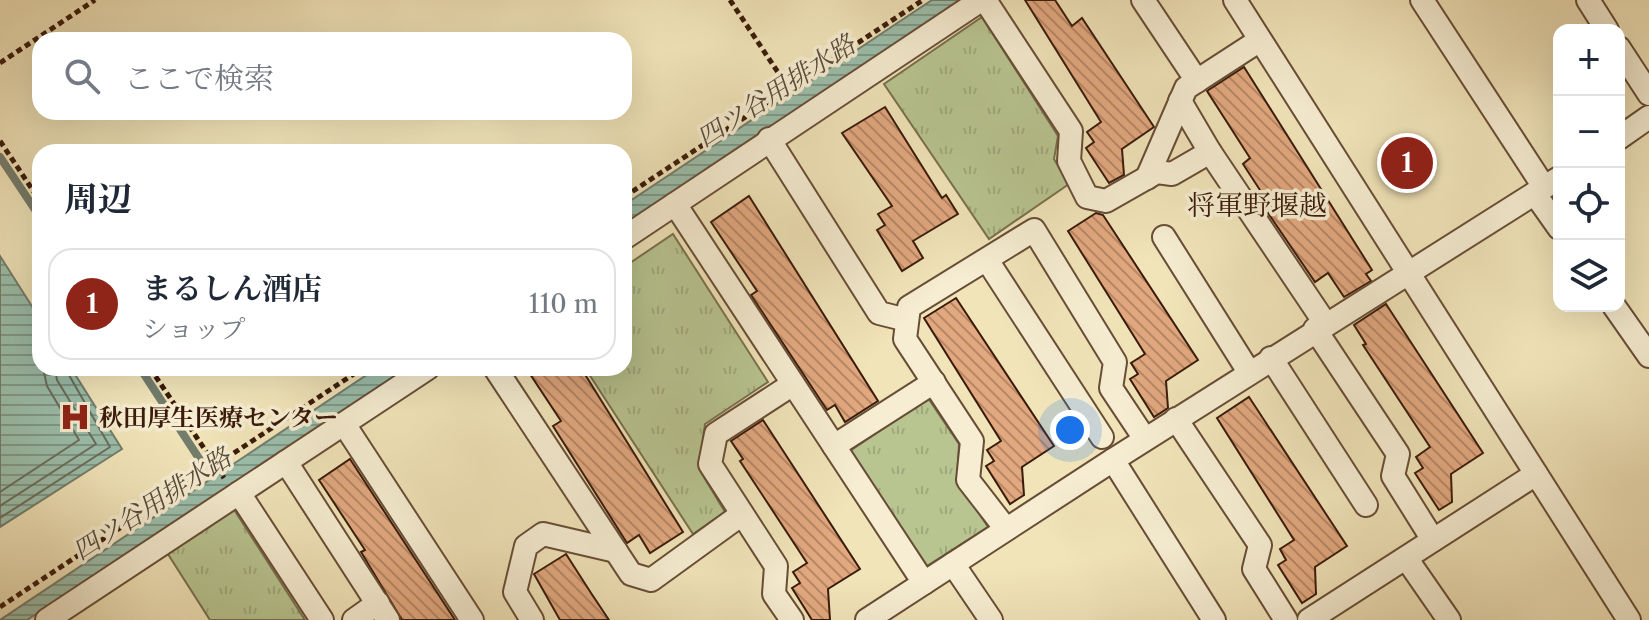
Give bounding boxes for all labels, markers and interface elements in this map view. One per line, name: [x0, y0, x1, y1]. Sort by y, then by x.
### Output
map controls: [1553, 24, 1625, 312]
button: +: [1553, 24, 1625, 96]
water label: 四ツ谷用排水路: [691, 27, 863, 154]
search box: [32, 32, 632, 120]
icon: search: [60, 54, 104, 98]
text: ここで検索: [124, 60, 274, 97]
button: −: [1553, 96, 1625, 168]
pin: 1: [1381, 133, 1433, 193]
button: locate: [1553, 168, 1625, 240]
text: 周辺: [64, 178, 132, 220]
district label: 将軍野堰越: [1187, 188, 1327, 222]
button: layers: [1553, 240, 1625, 312]
text: まるしん酒店: [142, 270, 322, 307]
text: 1: [86, 288, 98, 320]
text: 110 m: [529, 288, 598, 320]
text: ショップ: [142, 313, 245, 345]
hospital icon: 秋田厚生医療センター: [58, 400, 92, 434]
place label: 秋田厚生医療センター: [99, 403, 338, 432]
your location: [1050, 410, 1090, 450]
water label: 四ツ谷用排水路: [67, 440, 239, 567]

